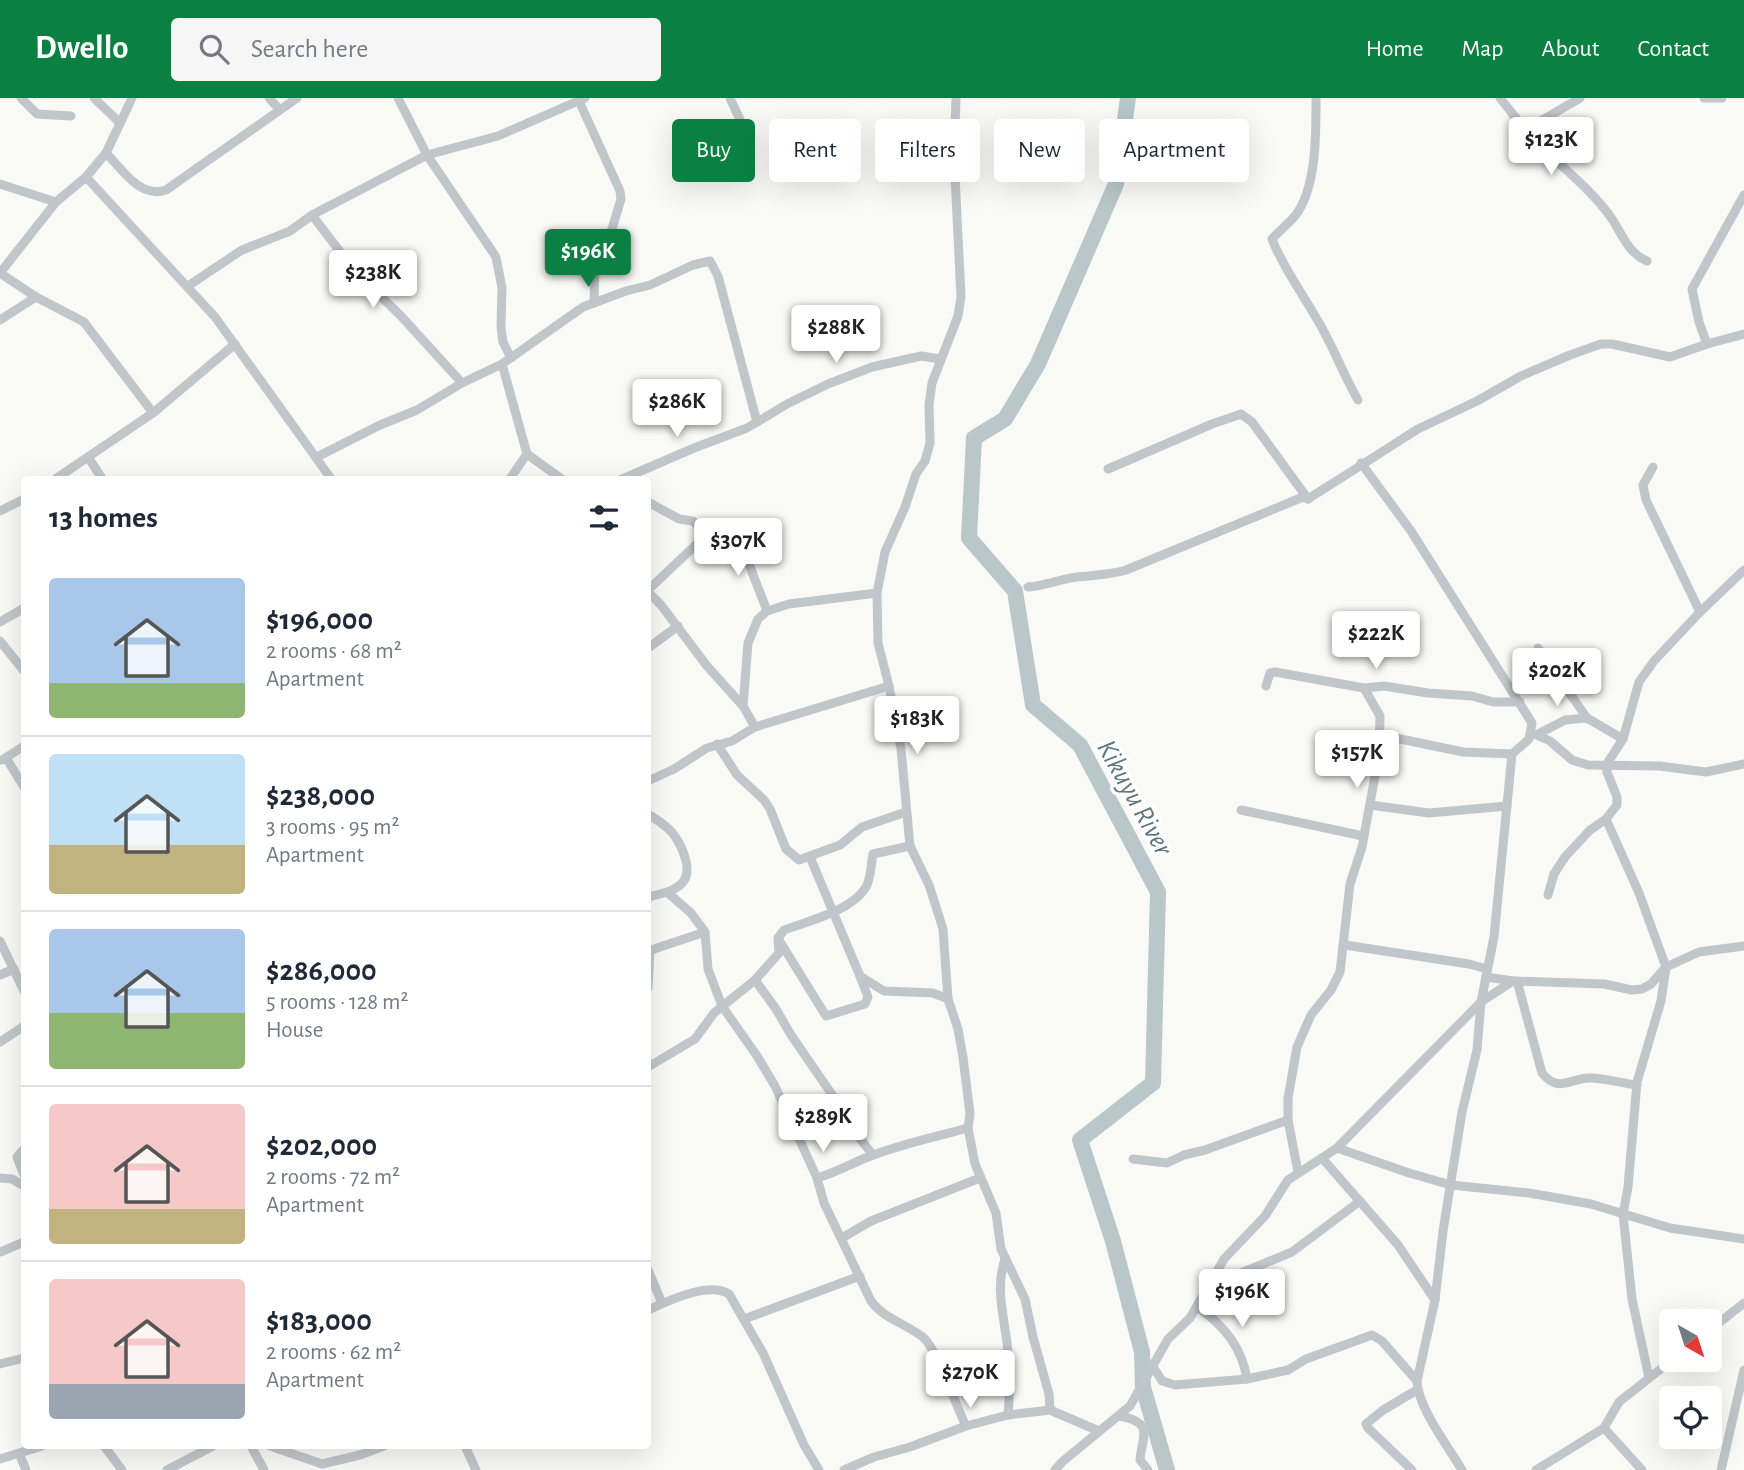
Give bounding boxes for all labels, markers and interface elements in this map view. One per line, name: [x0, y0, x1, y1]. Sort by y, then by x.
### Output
search box: [171, 18, 661, 81]
icon: search: [195, 30, 233, 68]
text: Dwello: [35, 32, 129, 65]
text: Search here: [251, 36, 368, 62]
text: Home: [1366, 37, 1424, 61]
text: Map: [1462, 37, 1504, 61]
text: About: [1542, 37, 1599, 61]
text: Contact: [1637, 37, 1709, 61]
pin: $123K: [1502, 118, 1600, 177]
chip: Buy: [672, 119, 755, 182]
chip: Rent: [769, 119, 861, 182]
chip: Filters: [875, 119, 980, 182]
chip: New: [994, 119, 1085, 182]
chip: Apartment: [1099, 119, 1249, 182]
text: $123K: [1525, 128, 1577, 151]
pin: $196K: [539, 230, 637, 289]
text: $196K: [561, 240, 615, 263]
pin: $238K: [324, 250, 422, 310]
text: $238K: [345, 261, 401, 284]
pin: $288K: [787, 306, 885, 365]
text: $288K: [807, 316, 865, 339]
pin: $286K: [628, 380, 726, 439]
text: $286K: [648, 390, 706, 413]
icon: filters: [585, 499, 623, 537]
text: 13 homes: [49, 503, 158, 533]
pin: $307K: [689, 518, 787, 578]
text: $307K: [710, 529, 766, 552]
text: $196,000: [266, 605, 373, 635]
icon: home: [105, 606, 189, 690]
pin: $222K: [1327, 612, 1425, 671]
text: $222K: [1348, 622, 1404, 645]
text: 2 rooms · 68 m²: [266, 640, 402, 663]
pin: $202K: [1508, 648, 1606, 708]
text: $202K: [1528, 659, 1586, 682]
text: Apartment: [266, 668, 364, 691]
pin: $183K: [868, 696, 966, 756]
text: $183K: [890, 707, 944, 730]
pin: $157K: [1308, 730, 1406, 790]
water label: Kikuyu River: [1091, 736, 1178, 861]
text: $157K: [1331, 741, 1383, 764]
text: $238,000: [266, 781, 375, 811]
icon: home: [105, 782, 189, 866]
text: 3 rooms · 95 m²: [266, 816, 399, 839]
text: Apartment: [266, 844, 364, 867]
text: $286,000: [266, 956, 377, 986]
icon: home: [105, 957, 189, 1041]
text: 5 rooms · 128 m²: [266, 991, 408, 1014]
text: House: [266, 1019, 323, 1042]
pin: $289K: [774, 1094, 872, 1154]
text: $289K: [794, 1105, 852, 1128]
text: $202,000: [266, 1131, 377, 1161]
icon: home: [105, 1132, 189, 1216]
text: 2 rooms · 72 m²: [266, 1166, 400, 1189]
text: Apartment: [266, 1194, 364, 1217]
pin: $196K: [1193, 1270, 1291, 1329]
text: $196K: [1215, 1280, 1269, 1303]
text: $183,000: [266, 1306, 372, 1336]
icon: home: [105, 1307, 189, 1391]
north arrow: [1659, 1309, 1722, 1372]
map controls: [1659, 1309, 1722, 1449]
text: 2 rooms · 62 m²: [266, 1341, 401, 1364]
pin: $270K: [921, 1350, 1019, 1410]
text: $270K: [942, 1361, 998, 1384]
text: Apartment: [266, 1369, 364, 1392]
button: locate: [1659, 1386, 1722, 1449]

